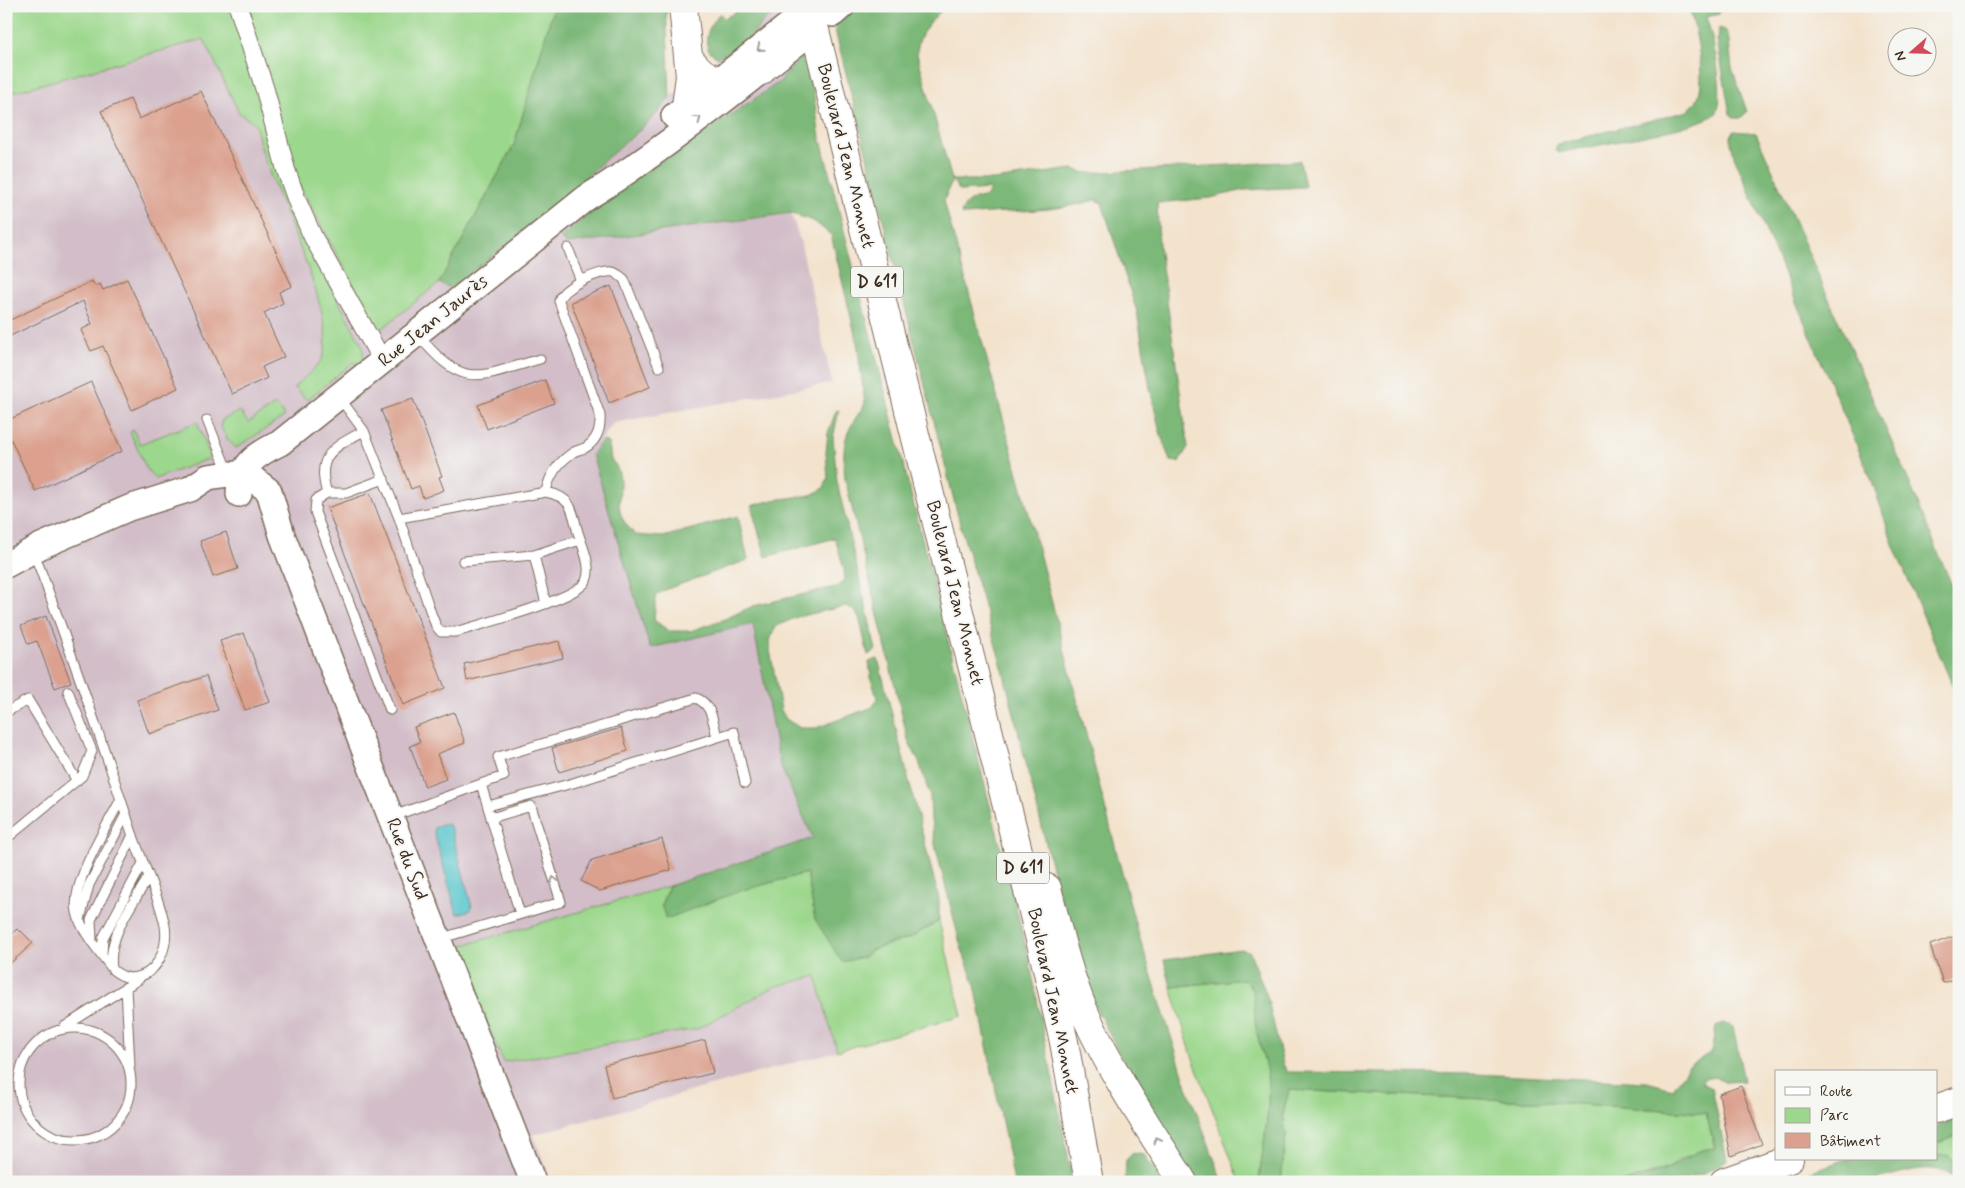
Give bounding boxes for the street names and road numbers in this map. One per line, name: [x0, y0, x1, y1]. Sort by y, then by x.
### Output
street label: Boulevard Jean Monnet: [811, 61, 881, 251]
road number: D 611: [851, 266, 903, 298]
street label: Rue Jean Jaurès: [373, 269, 494, 373]
street label: Boulevard Jean Monnet: [920, 498, 990, 688]
street label: Rue du Sud: [380, 814, 434, 904]
road number: D 611: [997, 852, 1049, 884]
street label: Boulevard Jean Monnet: [1021, 906, 1085, 1096]

